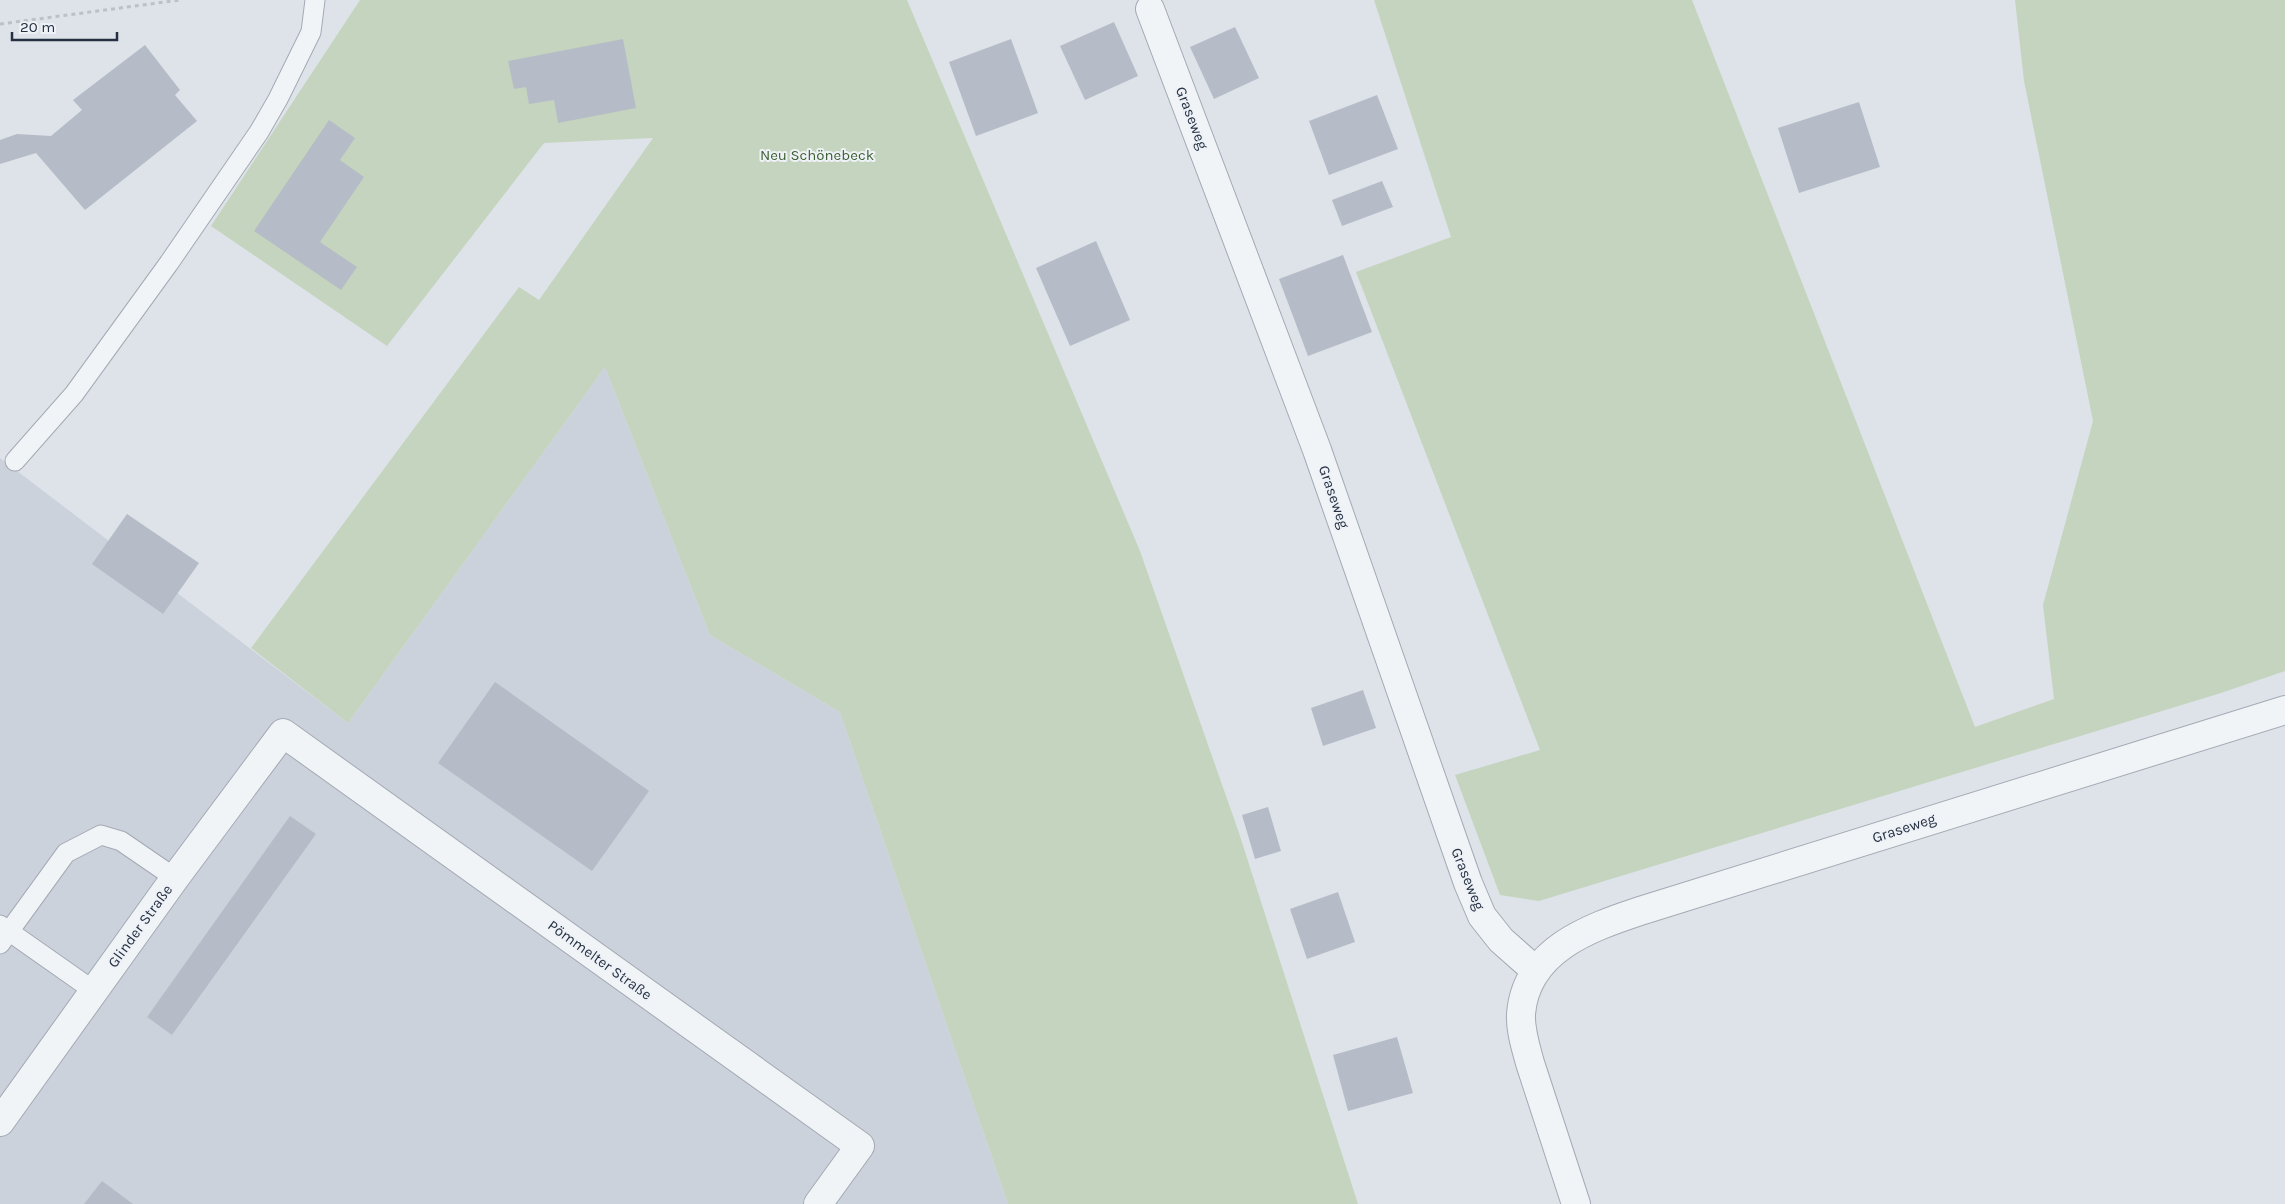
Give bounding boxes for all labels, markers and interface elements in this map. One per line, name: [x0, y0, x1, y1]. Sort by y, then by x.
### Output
scale bar: [12, 10, 118, 42]
text: 20 m: [20, 18, 55, 36]
street label: Graseweg: [1172, 84, 1212, 153]
park label: Neu Schönebeck: [760, 146, 874, 164]
street label: Graseweg: [1315, 463, 1353, 532]
street label: Graseweg: [1870, 809, 1939, 847]
street label: Graseweg: [1447, 845, 1489, 913]
street label: Glinder Straße: [104, 881, 176, 971]
street label: Pömmelter Straße: [545, 916, 655, 1004]

